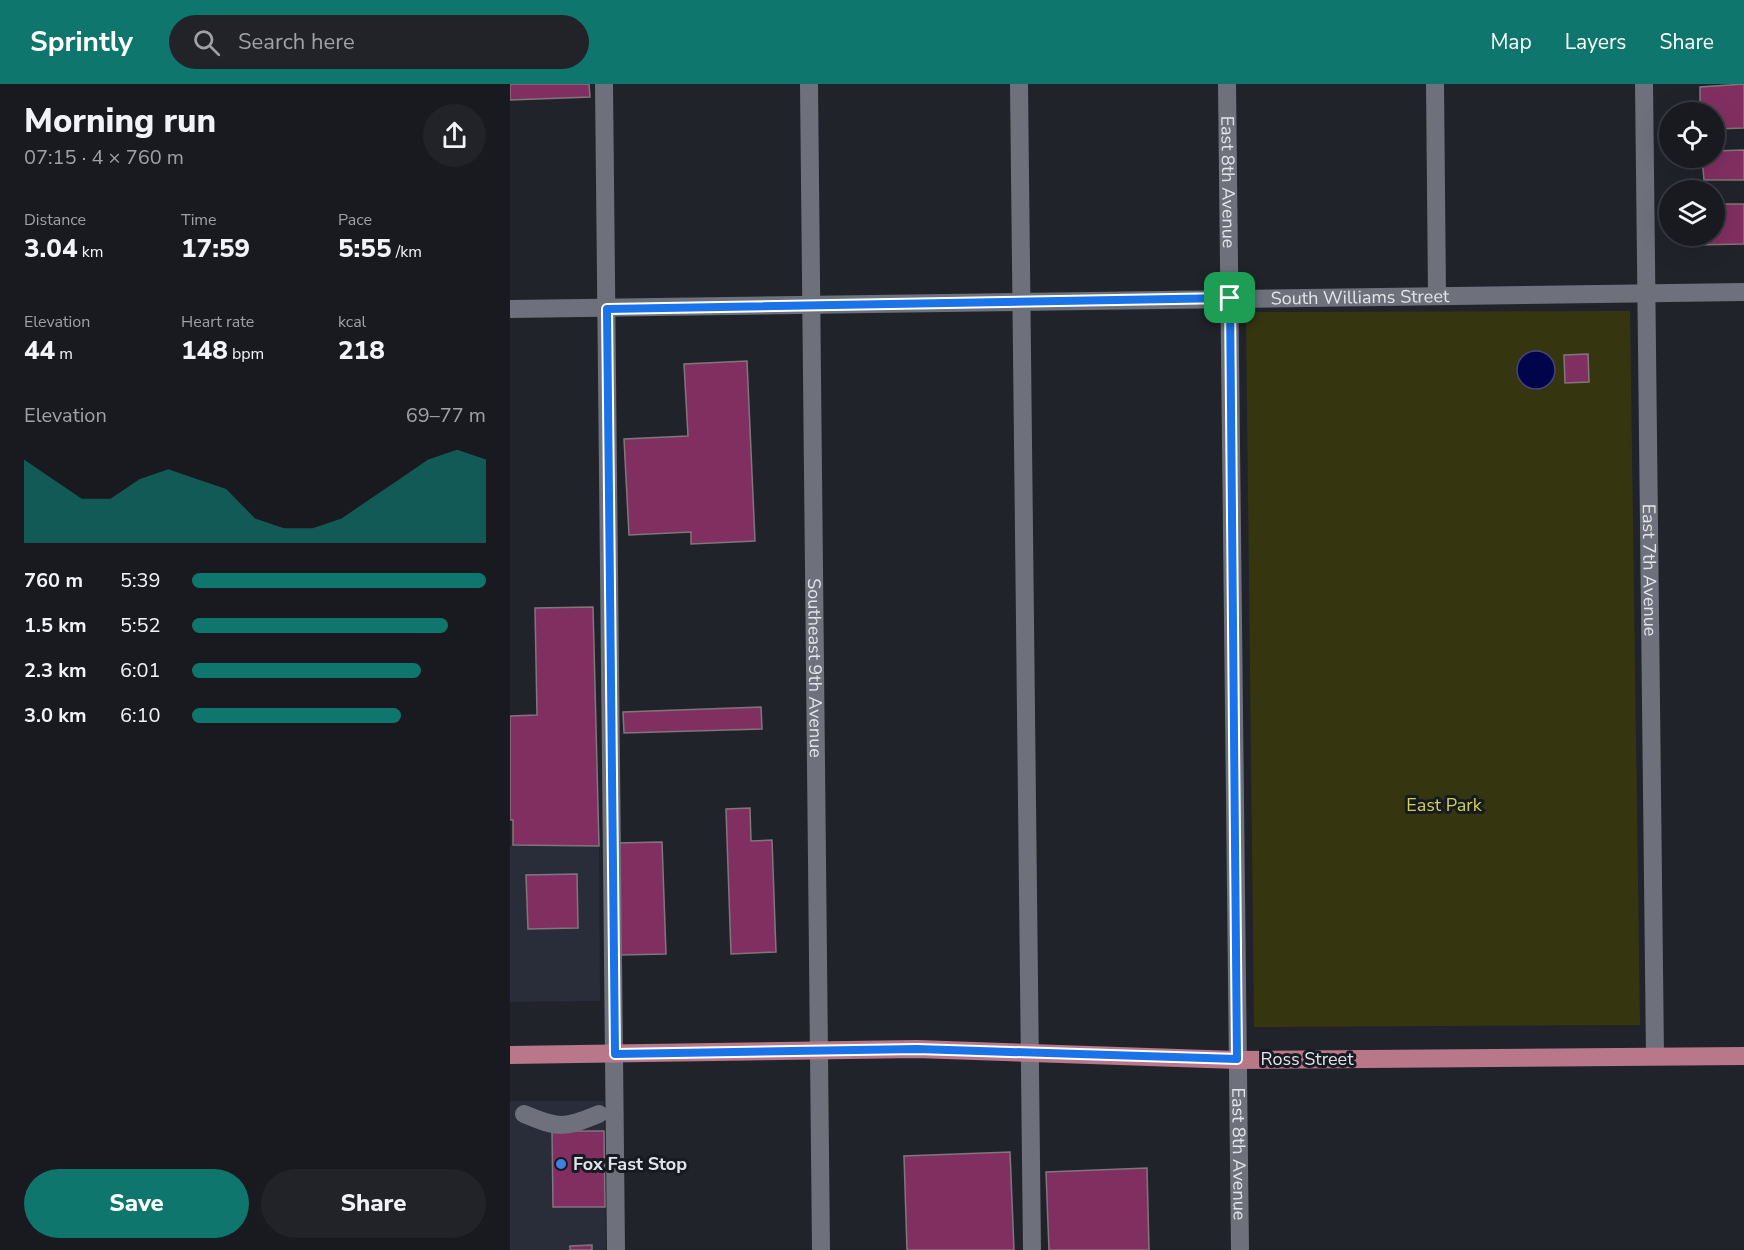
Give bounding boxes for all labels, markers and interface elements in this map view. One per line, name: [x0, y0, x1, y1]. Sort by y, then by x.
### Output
search box: [169, 15, 589, 69]
text: Sprintly: [30, 23, 133, 61]
icon: search: [190, 26, 223, 59]
text: Search here: [238, 27, 355, 57]
text: Map: [1490, 28, 1532, 56]
text: Layers: [1565, 28, 1626, 56]
text: Share: [1659, 28, 1714, 56]
text: Morning run: [24, 99, 216, 144]
map controls: [1659, 102, 1725, 246]
button: locate: [1659, 102, 1725, 168]
button: share: [423, 104, 486, 167]
street label: East 8th Avenue: [1215, 115, 1241, 248]
text: 07:15 · 4 × 760 m: [24, 144, 184, 171]
button: layers: [1659, 180, 1725, 246]
text: Distance: [24, 209, 86, 231]
text: Time: [181, 209, 217, 231]
text: Pace: [338, 209, 372, 231]
text: 3.04: [24, 231, 78, 266]
text: 17:59: [181, 231, 250, 266]
text: 5:55: [338, 231, 392, 266]
text: km: [78, 241, 103, 263]
text: /km: [392, 241, 422, 263]
pin: [1204, 272, 1255, 323]
icon: arrive: [1213, 281, 1246, 314]
street label: South Williams Street: [1270, 284, 1450, 311]
text: Elevation: [24, 311, 90, 333]
text: Heart rate: [181, 311, 254, 333]
text: kcal: [338, 311, 366, 333]
text: 44: [24, 333, 55, 368]
text: 148: [181, 333, 228, 368]
text: 218: [338, 333, 385, 368]
text: m: [55, 343, 73, 365]
text: bpm: [228, 343, 264, 365]
text: Elevation: [24, 402, 107, 429]
text: 69–77 m: [406, 402, 486, 429]
street label: East 7th Avenue: [1637, 503, 1662, 636]
text: 760 m: [24, 567, 83, 594]
text: 5:39: [120, 567, 161, 594]
street label: Southeast 9th Avenue: [802, 578, 828, 758]
text: 1.5 km: [24, 612, 87, 639]
text: 5:52: [120, 612, 161, 639]
text: 2.3 km: [24, 657, 87, 684]
text: 6:01: [120, 657, 161, 684]
text: 3.0 km: [24, 702, 87, 729]
text: 6:10: [120, 702, 161, 729]
park label: East Park: [1406, 793, 1483, 817]
street label: Ross Street: [1261, 1047, 1354, 1071]
street label: East 8th Avenue: [1226, 1087, 1252, 1220]
place label: Fox Fast Stop: [573, 1152, 687, 1176]
marker: Fox Fast Stop: [554, 1157, 568, 1171]
button: Save: [24, 1169, 249, 1238]
button: Share: [261, 1169, 486, 1238]

